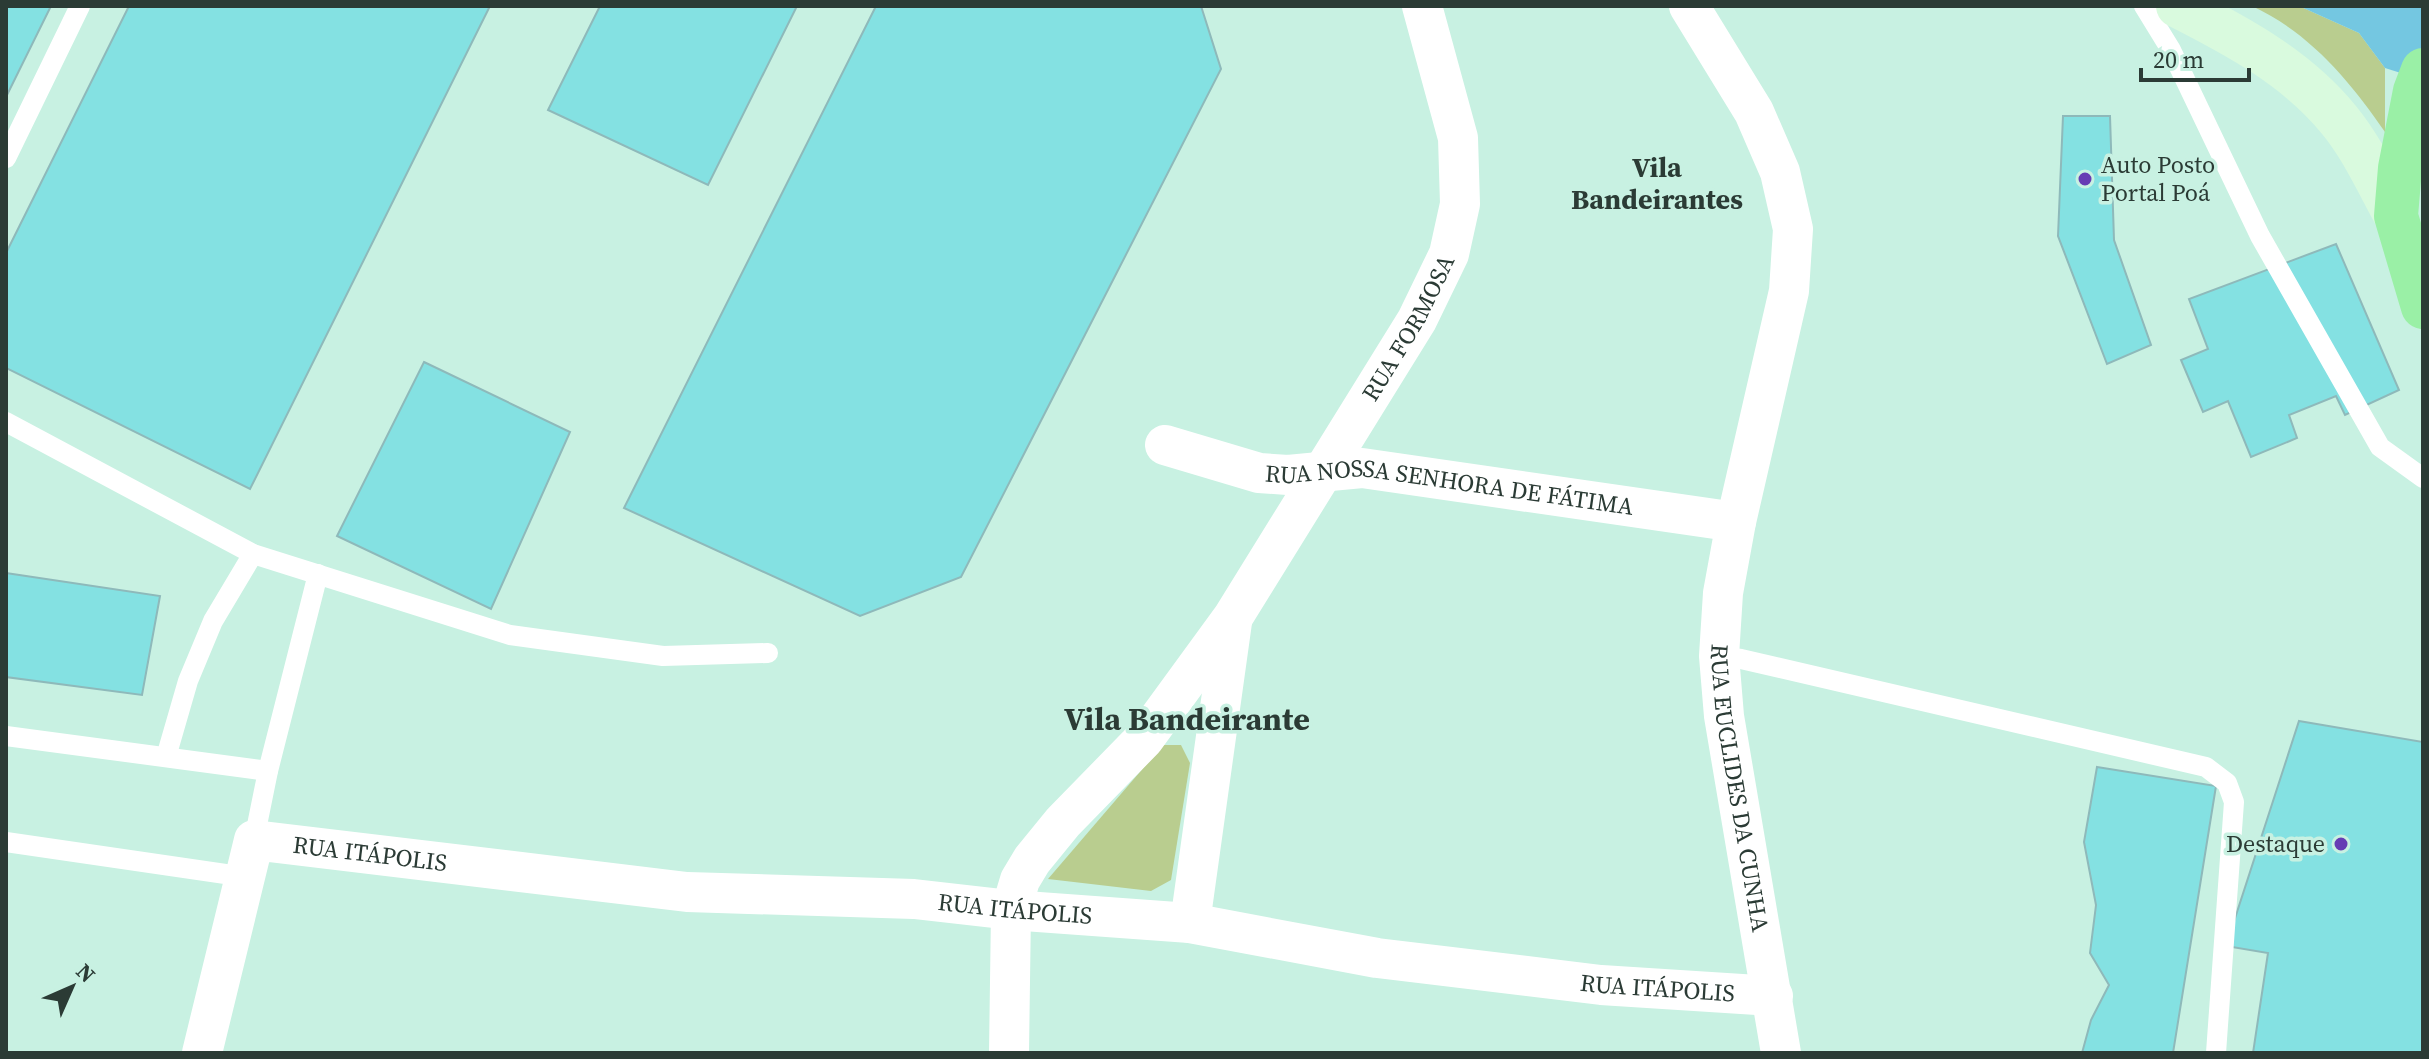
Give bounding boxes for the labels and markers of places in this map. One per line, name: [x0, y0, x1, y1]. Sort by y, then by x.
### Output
place label: Auto Posto Portal Poá: [2101, 148, 2215, 209]
marker: Auto Posto Portal Poá: [2076, 170, 2094, 188]
place label: Destaque: [2226, 827, 2325, 860]
marker: Destaque: [2332, 835, 2350, 853]

